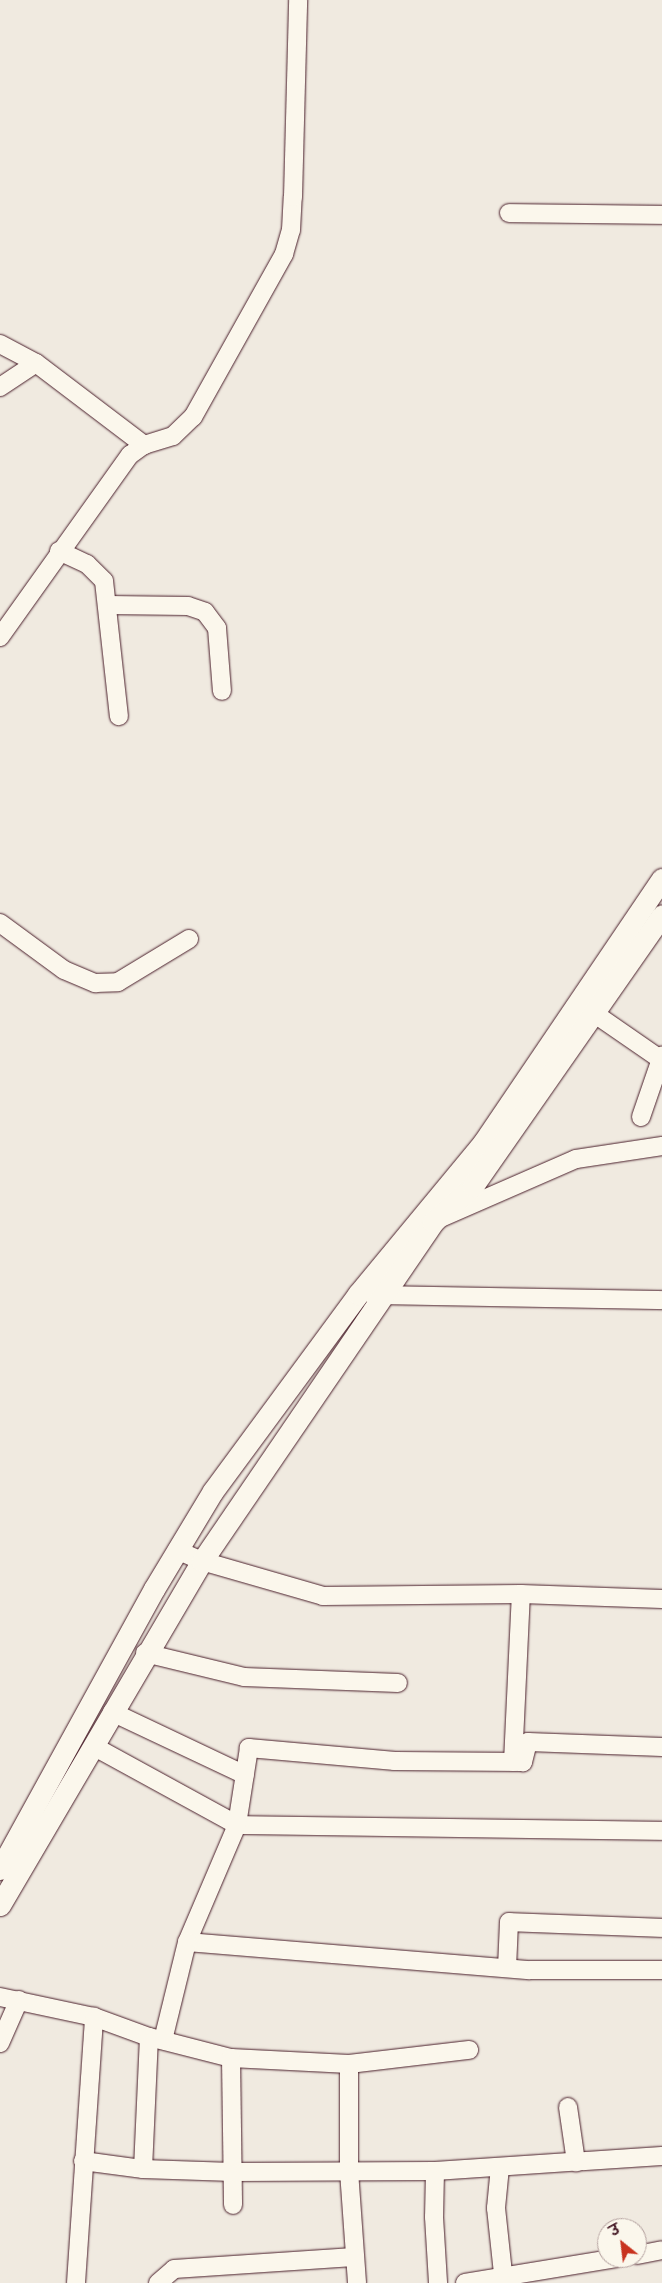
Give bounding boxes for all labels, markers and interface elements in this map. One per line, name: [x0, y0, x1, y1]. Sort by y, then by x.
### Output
north arrow: [597, 2218, 647, 2268]
text: उ: [607, 2221, 623, 2240]

